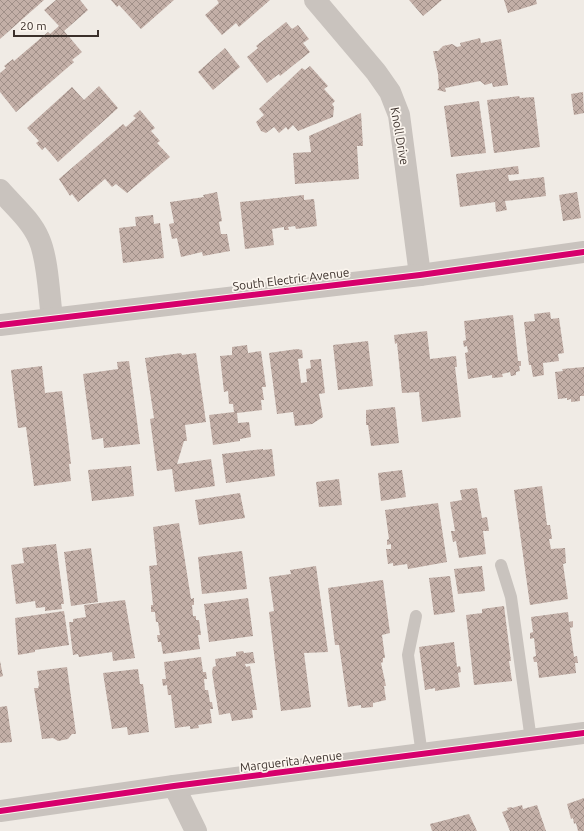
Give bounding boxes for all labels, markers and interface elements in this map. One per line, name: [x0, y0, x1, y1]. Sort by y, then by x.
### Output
scale bar: [14, 12, 98, 38]
text: 20 m: [20, 19, 47, 32]
street label: Knoll Drive: [389, 106, 411, 166]
street label: South Electric Avenue: [232, 265, 350, 293]
street label: Marguerita Avenue: [239, 748, 343, 774]

